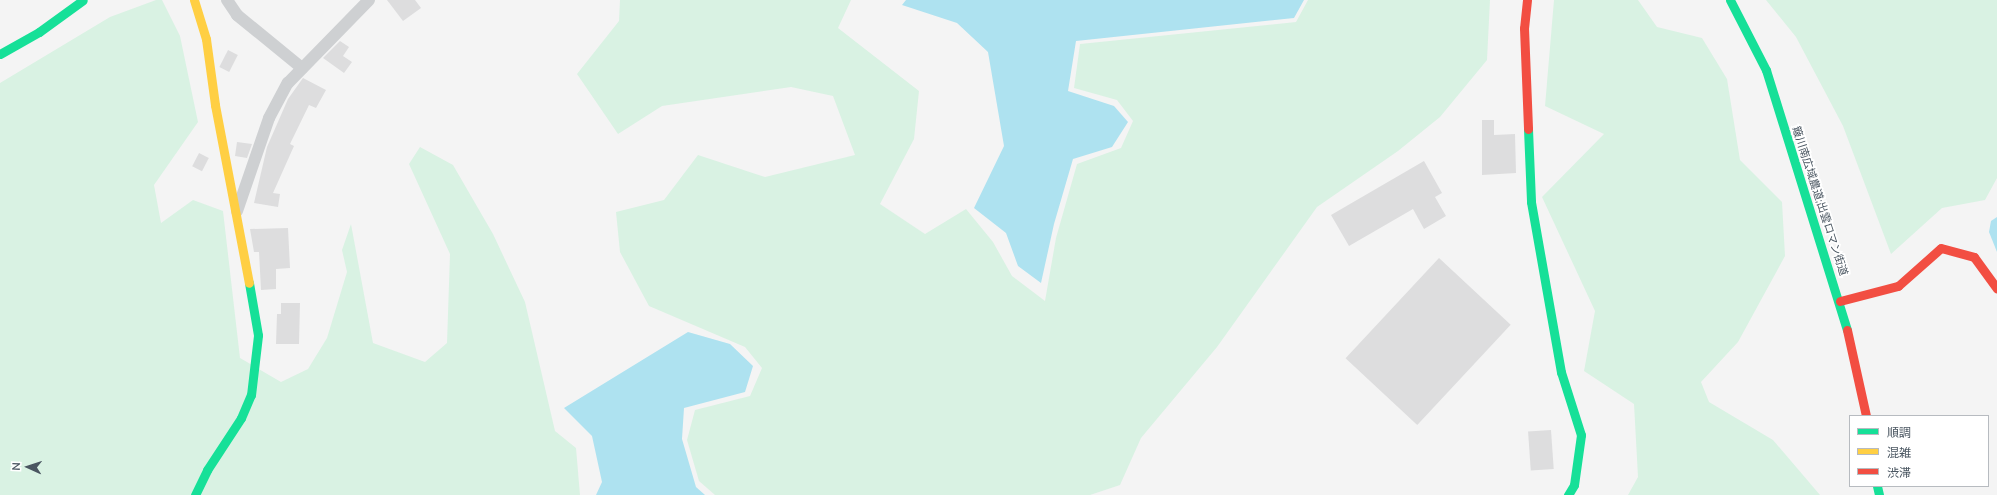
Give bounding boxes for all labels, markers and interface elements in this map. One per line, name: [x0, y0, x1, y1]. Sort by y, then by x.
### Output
street label: 簸川南広域農道;出雲ロマン街道: [1790, 125, 1850, 277]
legend: [1849, 415, 1989, 487]
text: 順調: [1887, 425, 1911, 440]
text: 混雑: [1887, 445, 1911, 460]
north arrow: [8, 447, 48, 487]
text: N: [9, 462, 23, 471]
text: 渋滞: [1887, 465, 1911, 480]

